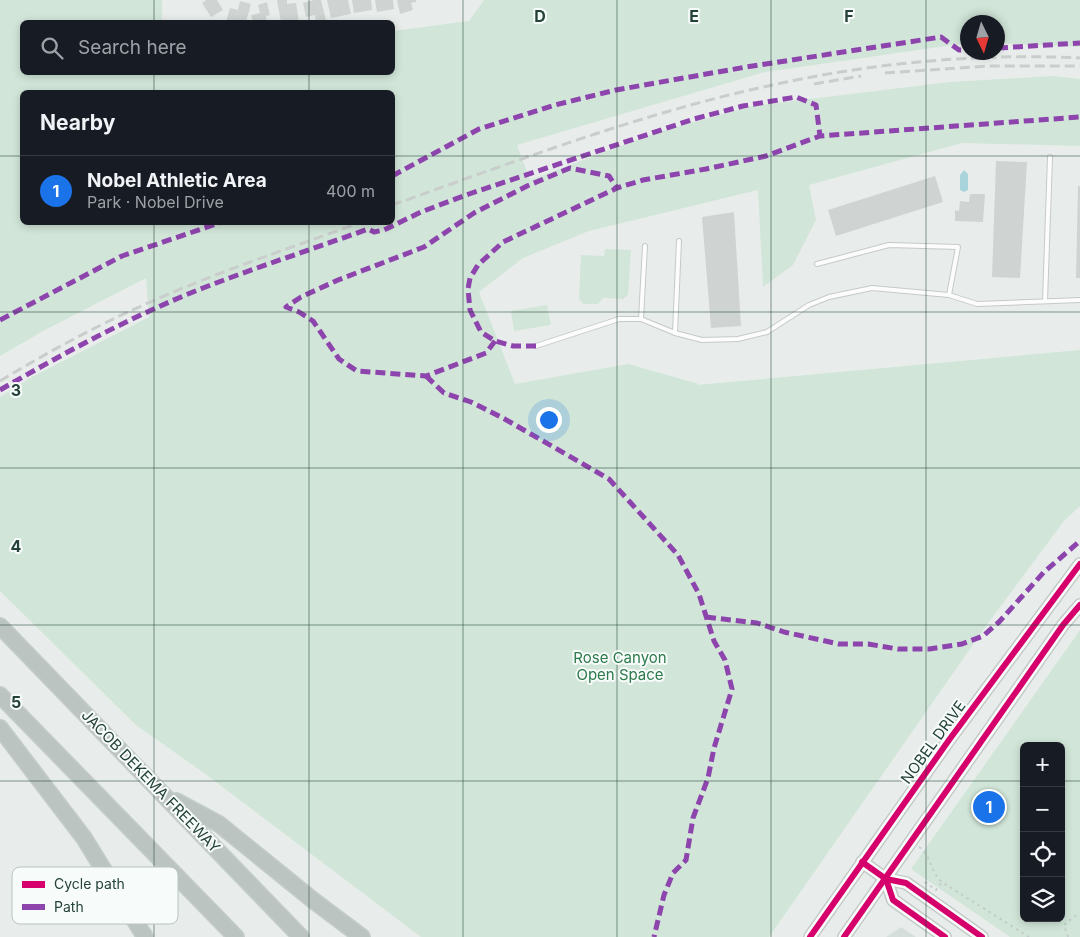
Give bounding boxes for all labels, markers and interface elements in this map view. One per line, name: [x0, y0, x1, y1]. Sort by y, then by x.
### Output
text: D: [534, 6, 546, 26]
text: E: [689, 6, 699, 26]
text: F: [844, 6, 854, 26]
north arrow: [960, 15, 1005, 60]
search box: [20, 20, 395, 75]
icon: search: [38, 34, 66, 62]
text: Search here: [78, 36, 187, 59]
text: Nearby: [40, 110, 115, 135]
text: Nobel Athletic Area: [87, 169, 267, 192]
text: 1: [53, 181, 59, 201]
text: 400 m: [326, 181, 375, 201]
text: Park · Nobel Drive: [87, 192, 224, 212]
text: 3: [11, 380, 21, 400]
your location: [536, 407, 562, 433]
text: 4: [11, 536, 22, 556]
park label: Rose Canyon Open Space: [573, 648, 667, 684]
text: 5: [11, 692, 21, 712]
street label: NOBEL DRIVE: [896, 697, 970, 787]
street label: JACOB DEKEMA FREEWAY: [78, 706, 224, 856]
map controls: [1020, 742, 1065, 922]
button: +: [1020, 742, 1065, 787]
button: −: [1020, 787, 1065, 832]
pin: 1: [973, 788, 1005, 826]
button: locate: [1020, 832, 1065, 877]
legend: [12, 867, 178, 924]
text: Cycle path: [54, 875, 125, 892]
button: layers: [1020, 877, 1065, 922]
text: Path: [54, 898, 84, 915]

